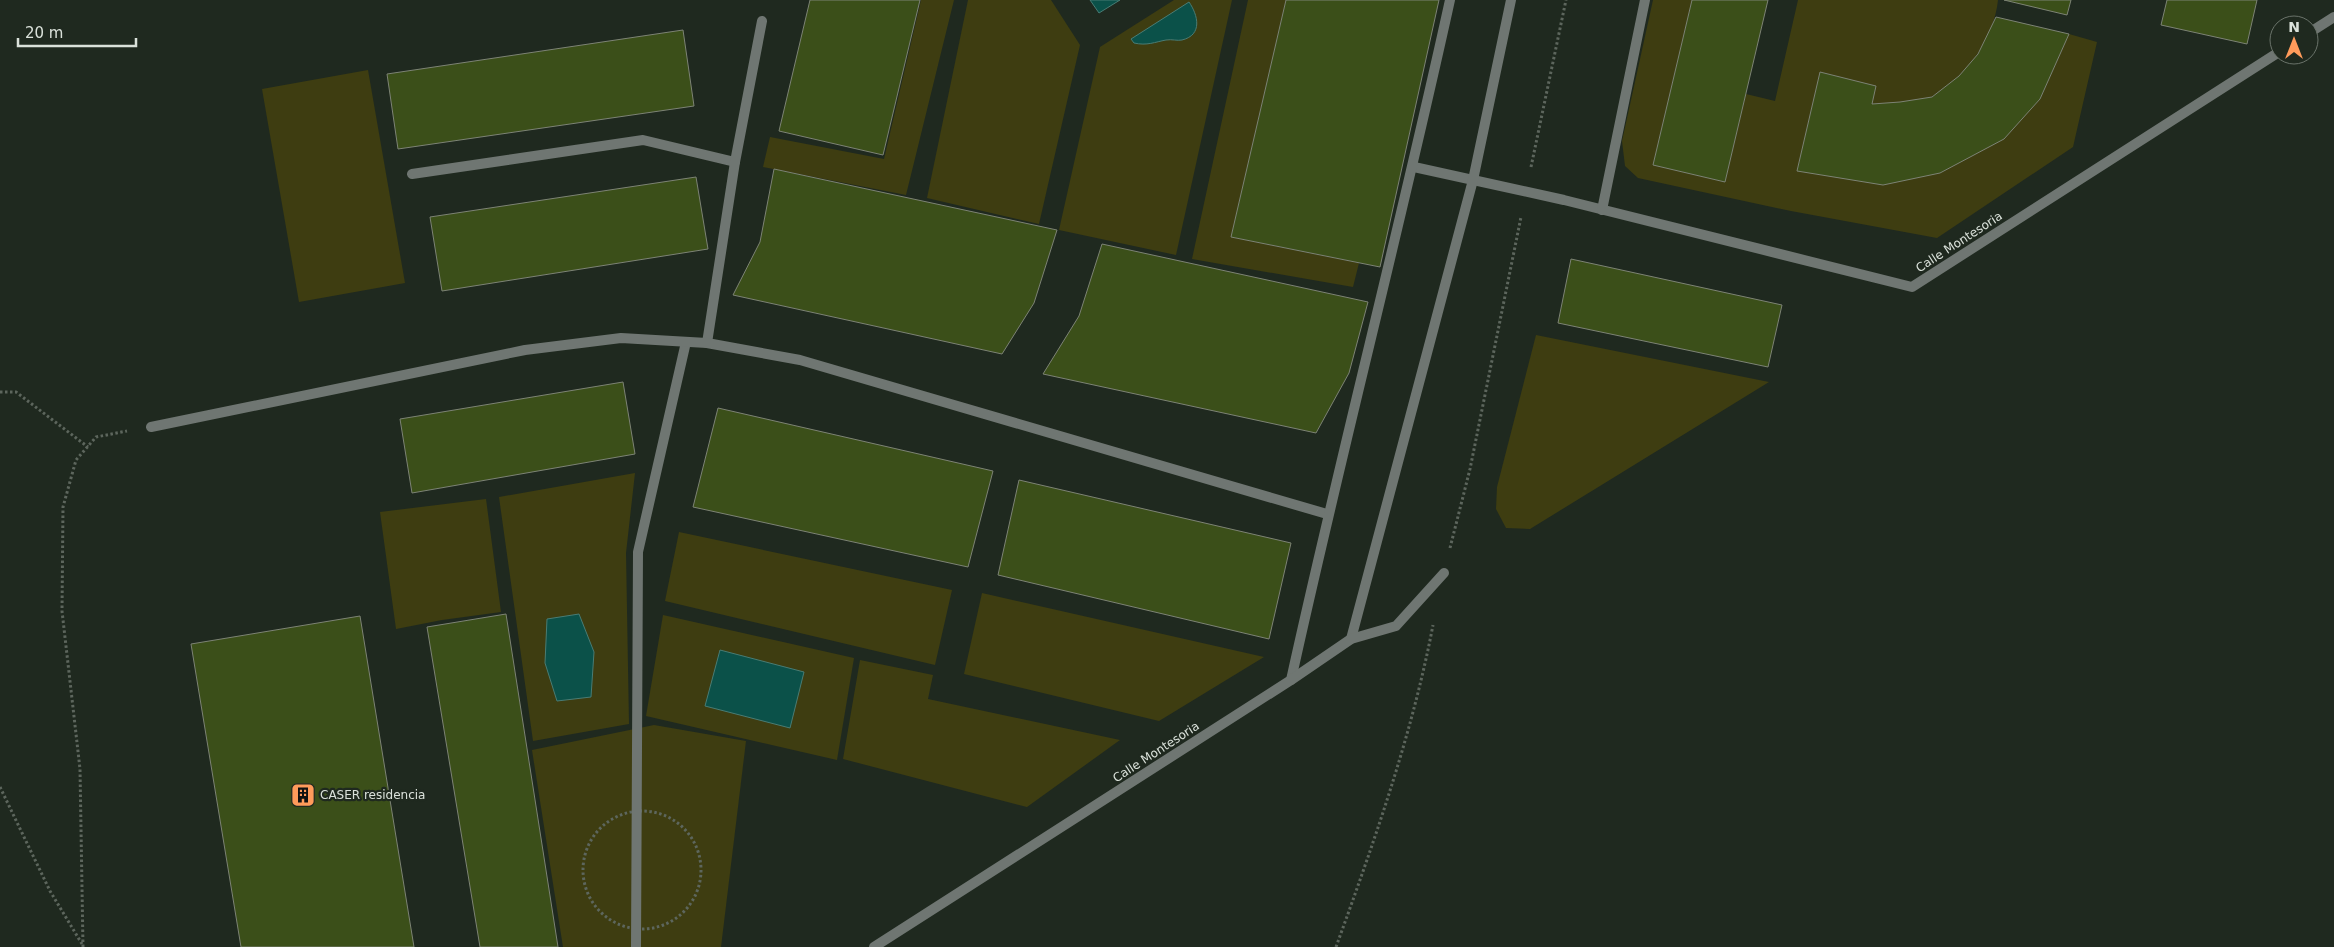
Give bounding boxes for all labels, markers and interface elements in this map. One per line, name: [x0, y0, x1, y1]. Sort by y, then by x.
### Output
scale bar: [18, 15, 135, 47]
north arrow: [2269, 15, 2319, 65]
text: N: [2288, 19, 2300, 35]
text: 20 m: [25, 24, 63, 42]
street label: Calle Montesoria: [1913, 209, 2005, 275]
street label: Calle Montesoria: [1110, 719, 1202, 785]
building icon: CASER residencia: [290, 782, 316, 808]
place label: CASER residencia: [320, 788, 425, 802]

